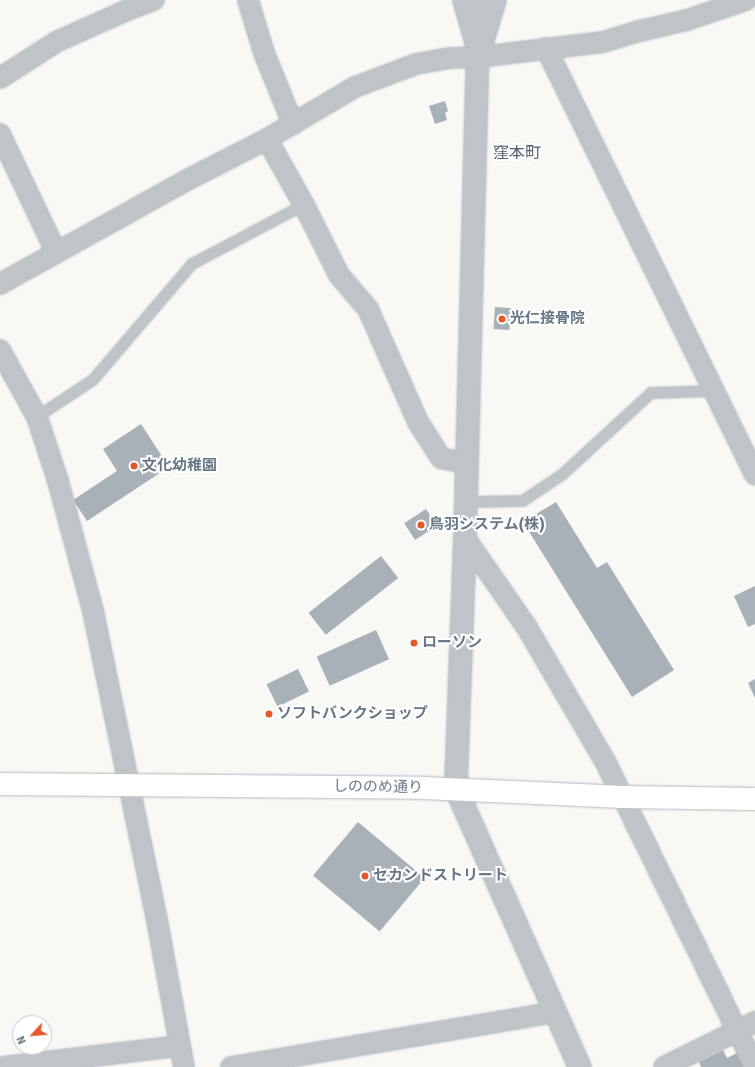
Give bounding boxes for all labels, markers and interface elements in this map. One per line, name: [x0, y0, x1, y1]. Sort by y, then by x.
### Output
district label: 窪本町: [493, 143, 541, 163]
place label: 光仁接骨院: [510, 310, 585, 328]
marker: 光仁接骨院: [497, 314, 507, 324]
place label: 文化幼稚園: [142, 457, 217, 475]
marker: 文化幼稚園: [129, 461, 139, 471]
place label: 鳥羽システム(株): [429, 516, 545, 534]
marker: 鳥羽システム(株): [416, 520, 426, 530]
place label: ローソン: [422, 634, 482, 652]
marker: ローソン: [409, 638, 419, 648]
place label: ソフトバンクショップ: [277, 705, 427, 723]
marker: ソフトバンクショップ: [264, 709, 274, 719]
street label: しののめ通り: [333, 777, 423, 797]
place label: セカンドストリート: [373, 867, 508, 885]
marker: セカンドストリート: [360, 871, 370, 881]
north arrow: [12, 1015, 52, 1055]
text: N: [14, 1034, 29, 1046]

